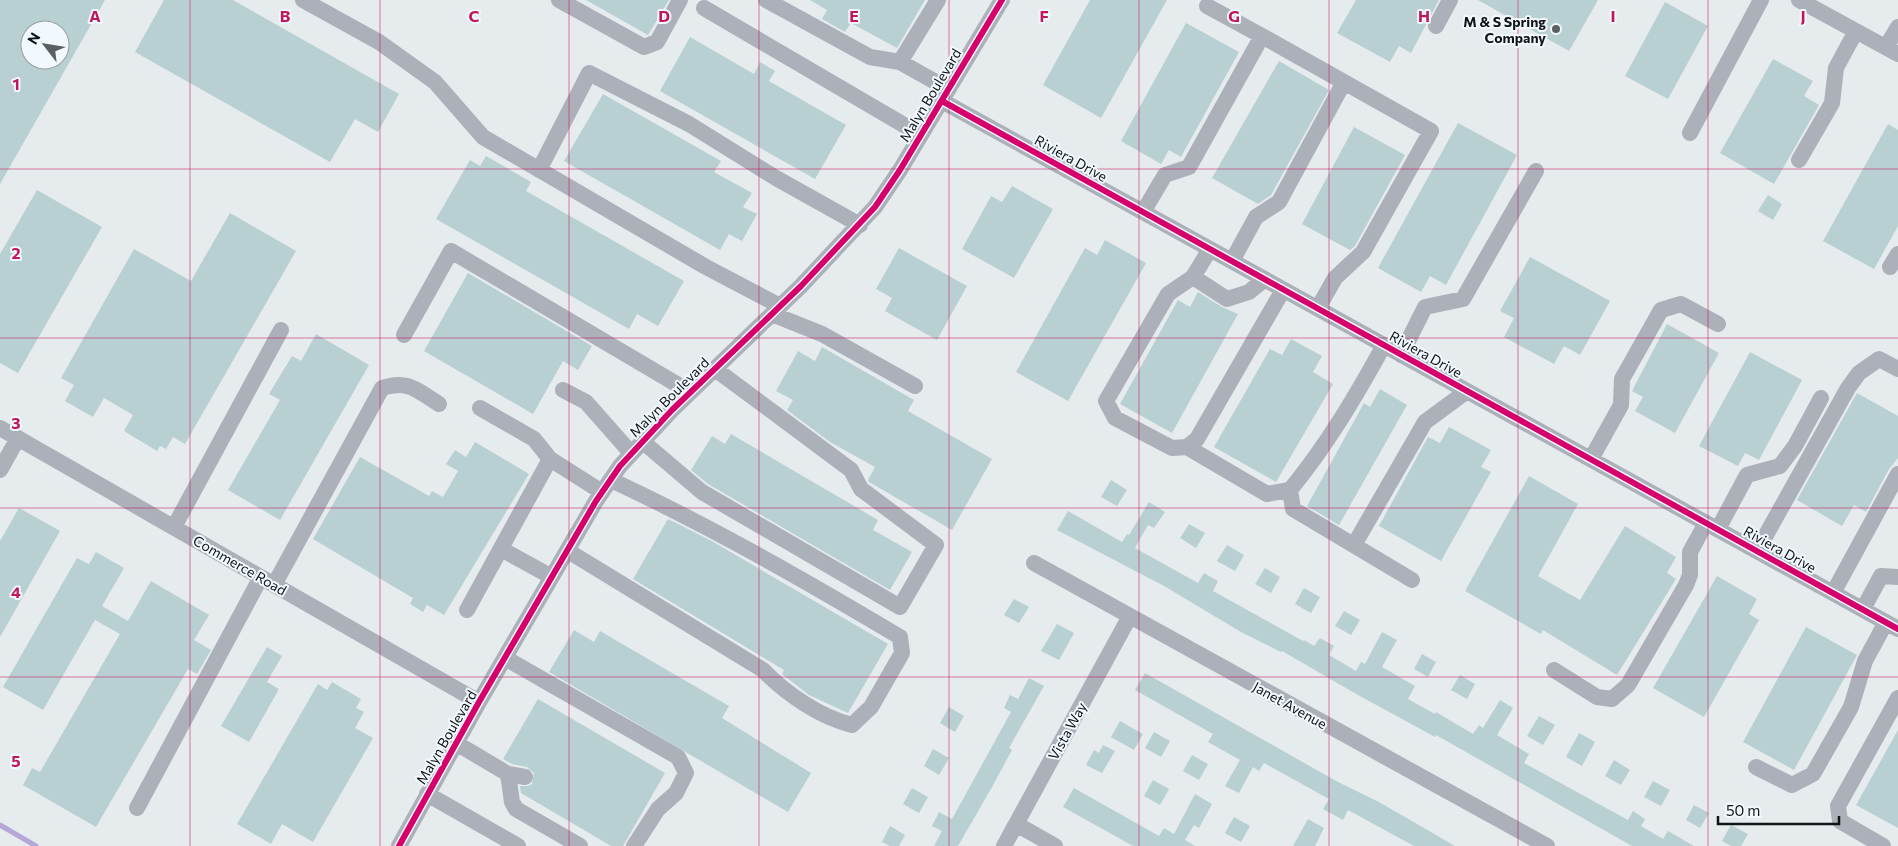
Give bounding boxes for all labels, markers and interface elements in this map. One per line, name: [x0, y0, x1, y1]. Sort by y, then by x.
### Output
text: A: [89, 6, 101, 25]
text: B: [280, 6, 291, 25]
text: C: [469, 6, 480, 25]
text: D: [658, 6, 670, 25]
text: E: [849, 6, 859, 25]
text: F: [1039, 6, 1049, 25]
text: G: [1228, 6, 1240, 25]
text: H: [1418, 6, 1430, 25]
text: I: [1610, 6, 1616, 25]
text: J: [1800, 6, 1806, 25]
place label: M & S Spring Company: [1463, 13, 1546, 46]
north arrow: [20, 20, 70, 70]
marker: M & S Spring Company: [1550, 23, 1562, 35]
text: N: [23, 29, 43, 47]
street label: Malyn Boulevard: [895, 45, 965, 145]
text: 1: [12, 74, 20, 93]
street label: Riviera Drive: [1032, 131, 1110, 185]
text: 2: [11, 243, 21, 262]
street label: Riviera Drive: [1387, 327, 1465, 381]
street label: Malyn Boulevard: [626, 354, 712, 440]
text: 3: [11, 413, 21, 432]
street label: Riviera Drive: [1741, 522, 1819, 576]
street label: Commerce Road: [190, 531, 290, 599]
text: 4: [11, 582, 21, 601]
street label: Janet Avenue: [1250, 678, 1330, 732]
street label: Malyn Boulevard: [412, 687, 480, 787]
street label: Vista Way: [1044, 699, 1090, 763]
text: 5: [11, 751, 21, 770]
scale bar: [1718, 794, 1839, 826]
text: 50 m: [1726, 801, 1760, 819]

